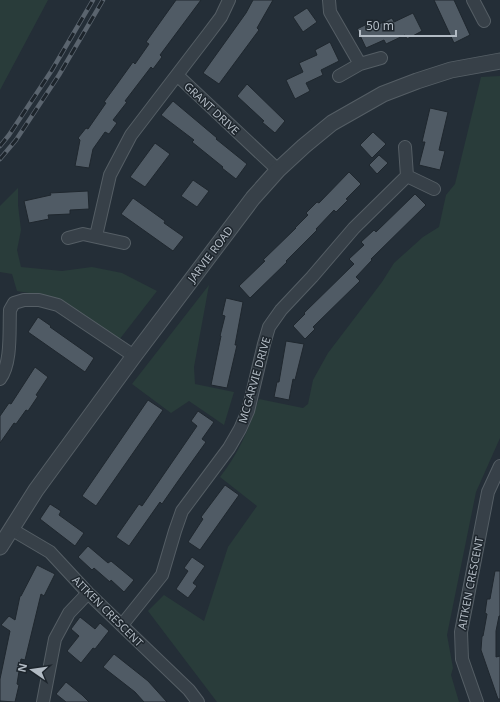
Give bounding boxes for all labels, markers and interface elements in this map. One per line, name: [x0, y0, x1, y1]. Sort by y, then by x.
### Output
scale bar: [360, 12, 456, 38]
text: 50 m: [366, 17, 394, 34]
street label: GRANT DRIVE: [181, 78, 243, 138]
street label: JARVIE ROAD: [183, 223, 236, 286]
street label: MCGARVIE DRIVE: [234, 335, 274, 425]
street label: AITKEN CRESCENT: [454, 535, 486, 631]
street label: AITKEN CRESCENT: [69, 572, 147, 650]
north arrow: [12, 650, 52, 690]
text: N: [13, 662, 30, 674]

